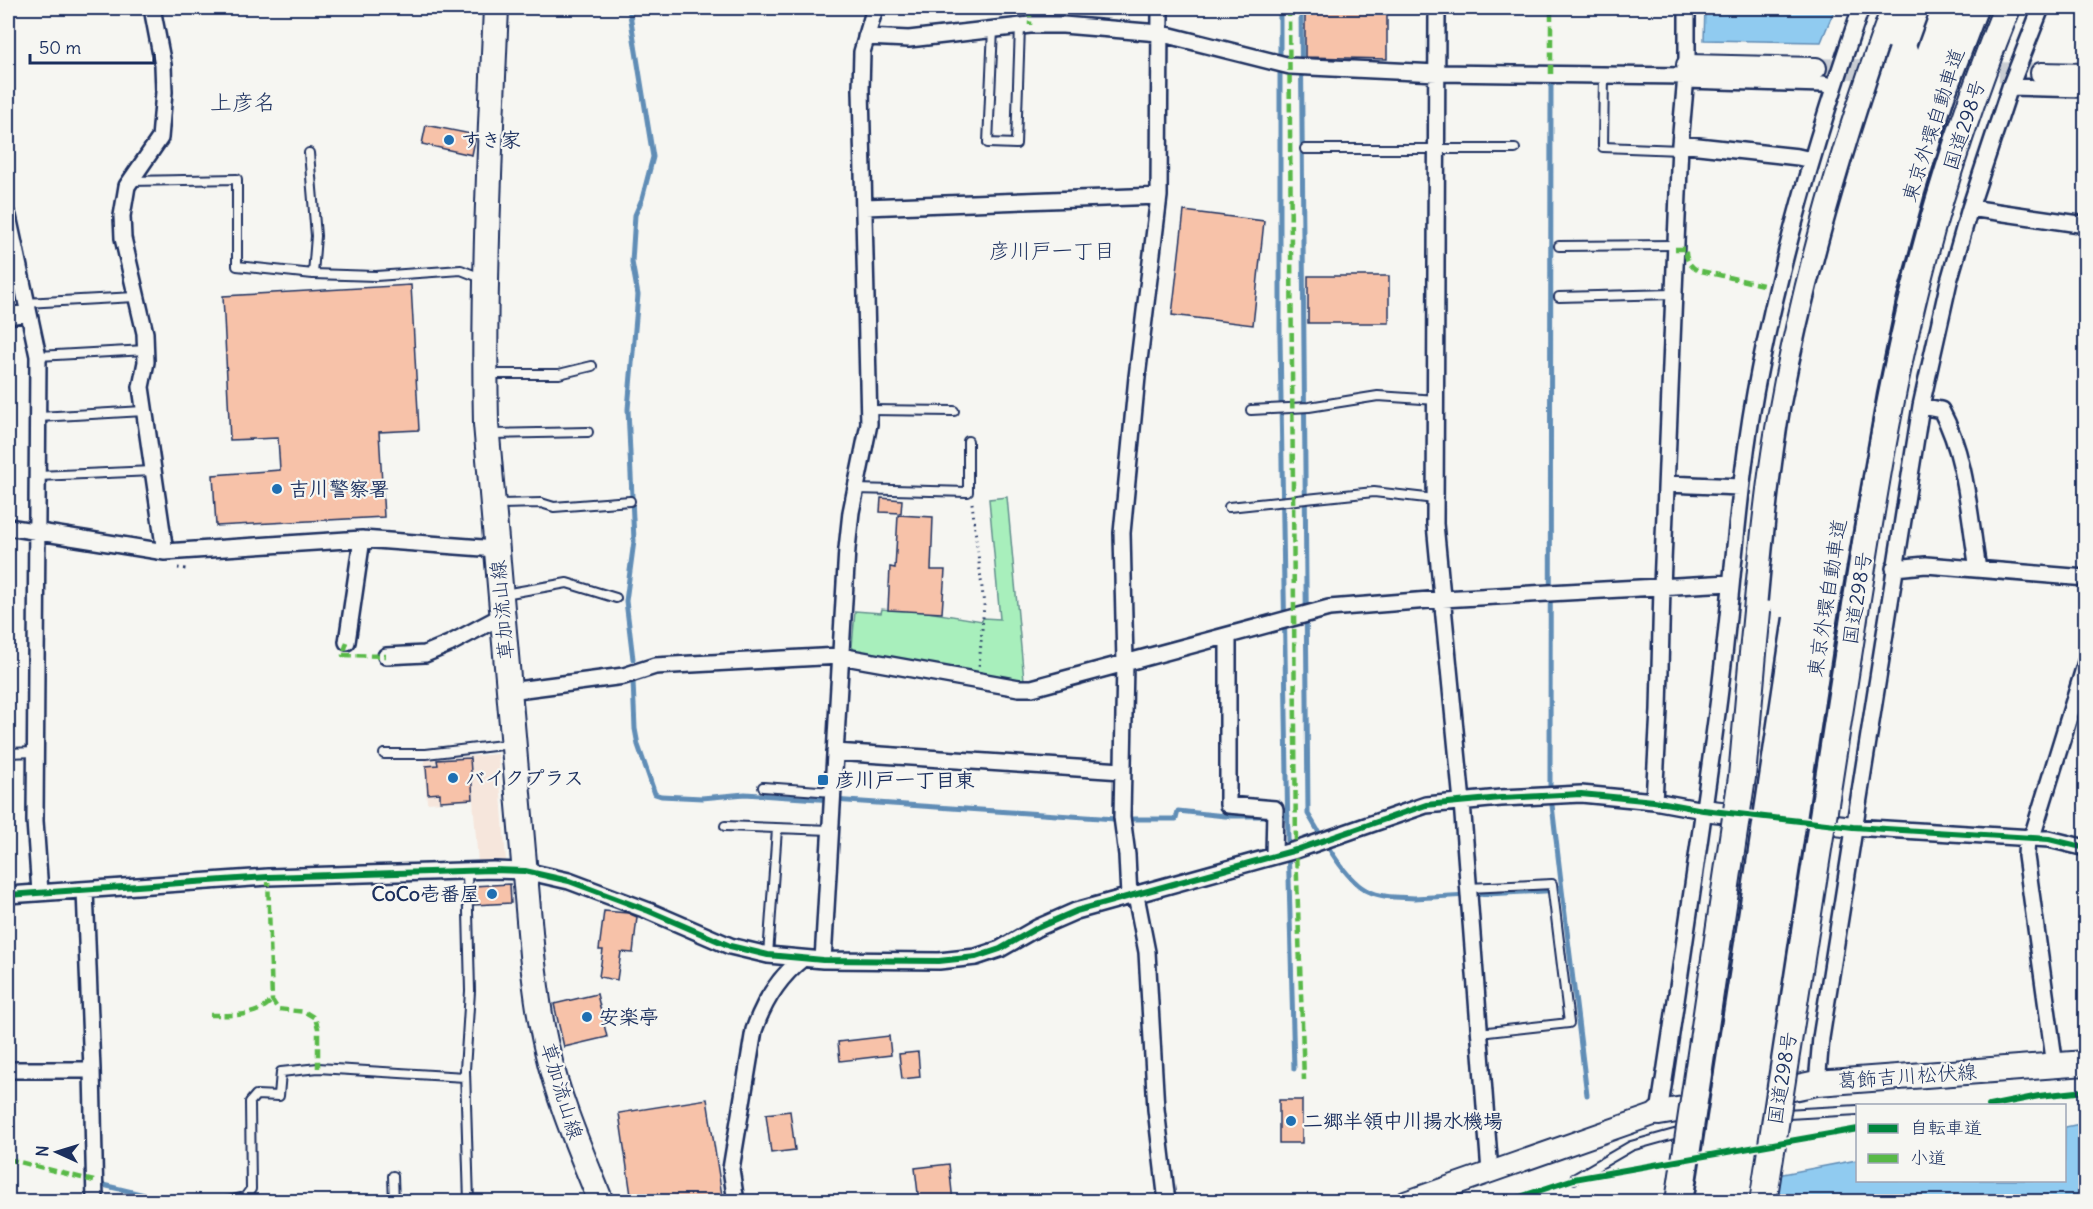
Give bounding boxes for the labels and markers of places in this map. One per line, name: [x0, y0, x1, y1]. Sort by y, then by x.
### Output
place label: すき家: [461, 127, 521, 152]
marker: すき家: [442, 133, 456, 147]
place label: 吉川警察署: [289, 476, 389, 501]
marker: 吉川警察署: [270, 482, 284, 496]
place label: バイクプラス: [465, 765, 584, 790]
place label: 彦川戸一丁目東: [835, 767, 975, 792]
marker: バイクプラス: [446, 771, 460, 785]
marker: 彦川戸一丁目東: [816, 773, 830, 787]
place label: CoCo壱番屋: [372, 881, 480, 906]
marker: CoCo壱番屋: [485, 887, 499, 901]
place label: 安楽亭: [599, 1004, 659, 1029]
marker: 安楽亭: [580, 1010, 594, 1024]
place label: 二郷半領中川揚水機場: [1303, 1108, 1503, 1133]
marker: 二郷半領中川揚水機場: [1284, 1114, 1298, 1128]

